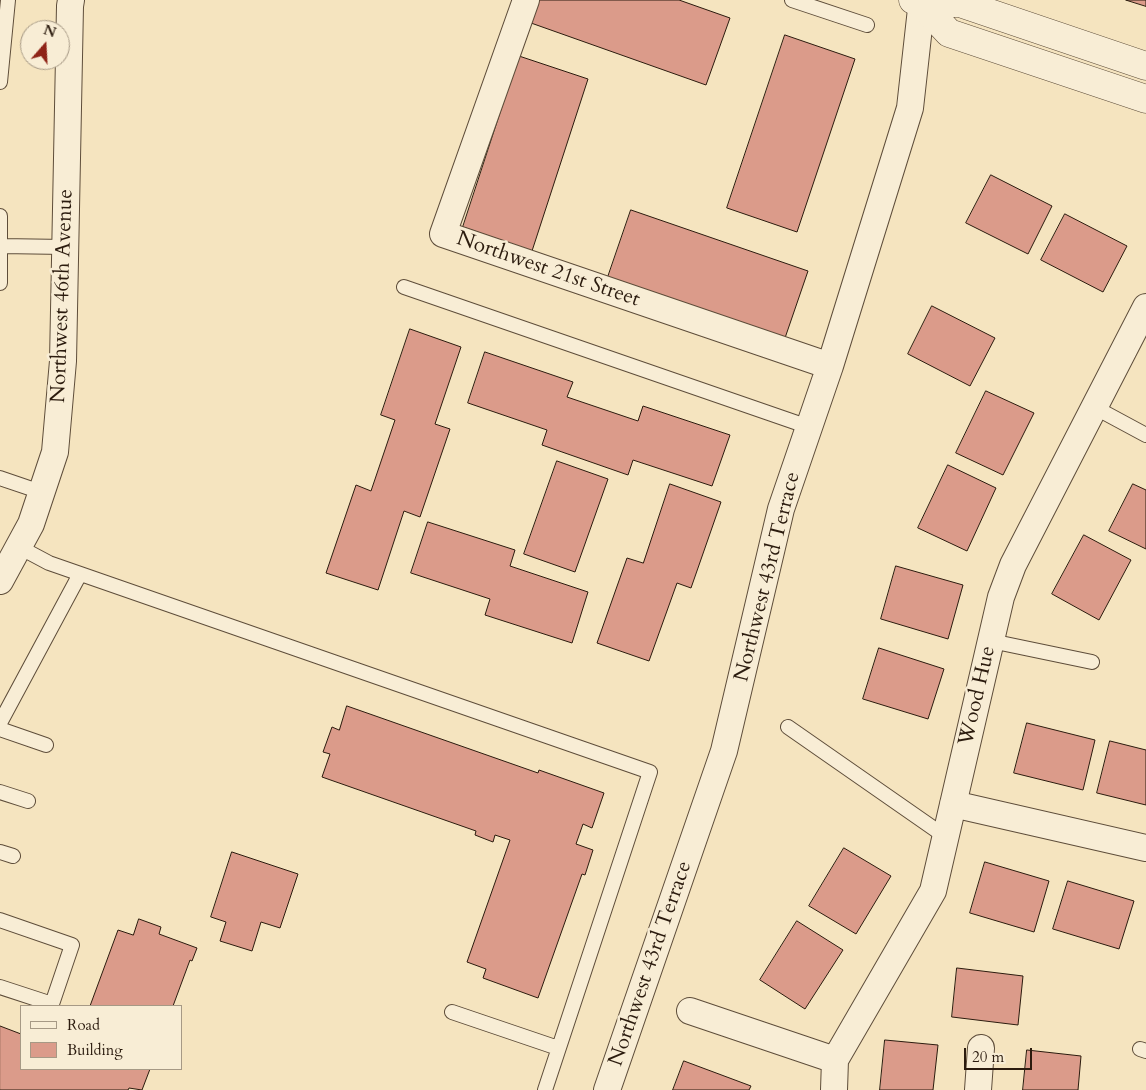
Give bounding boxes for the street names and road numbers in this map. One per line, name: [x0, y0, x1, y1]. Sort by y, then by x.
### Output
street label: Northwest 46th Avenue: [47, 189, 79, 403]
street label: Northwest 21st Street: [453, 227, 643, 313]
street label: Northwest 43rd Terrace: [730, 470, 806, 684]
street label: Wood Hue: [954, 644, 1002, 748]
street label: Northwest 43rd Terrace: [604, 858, 698, 1070]

